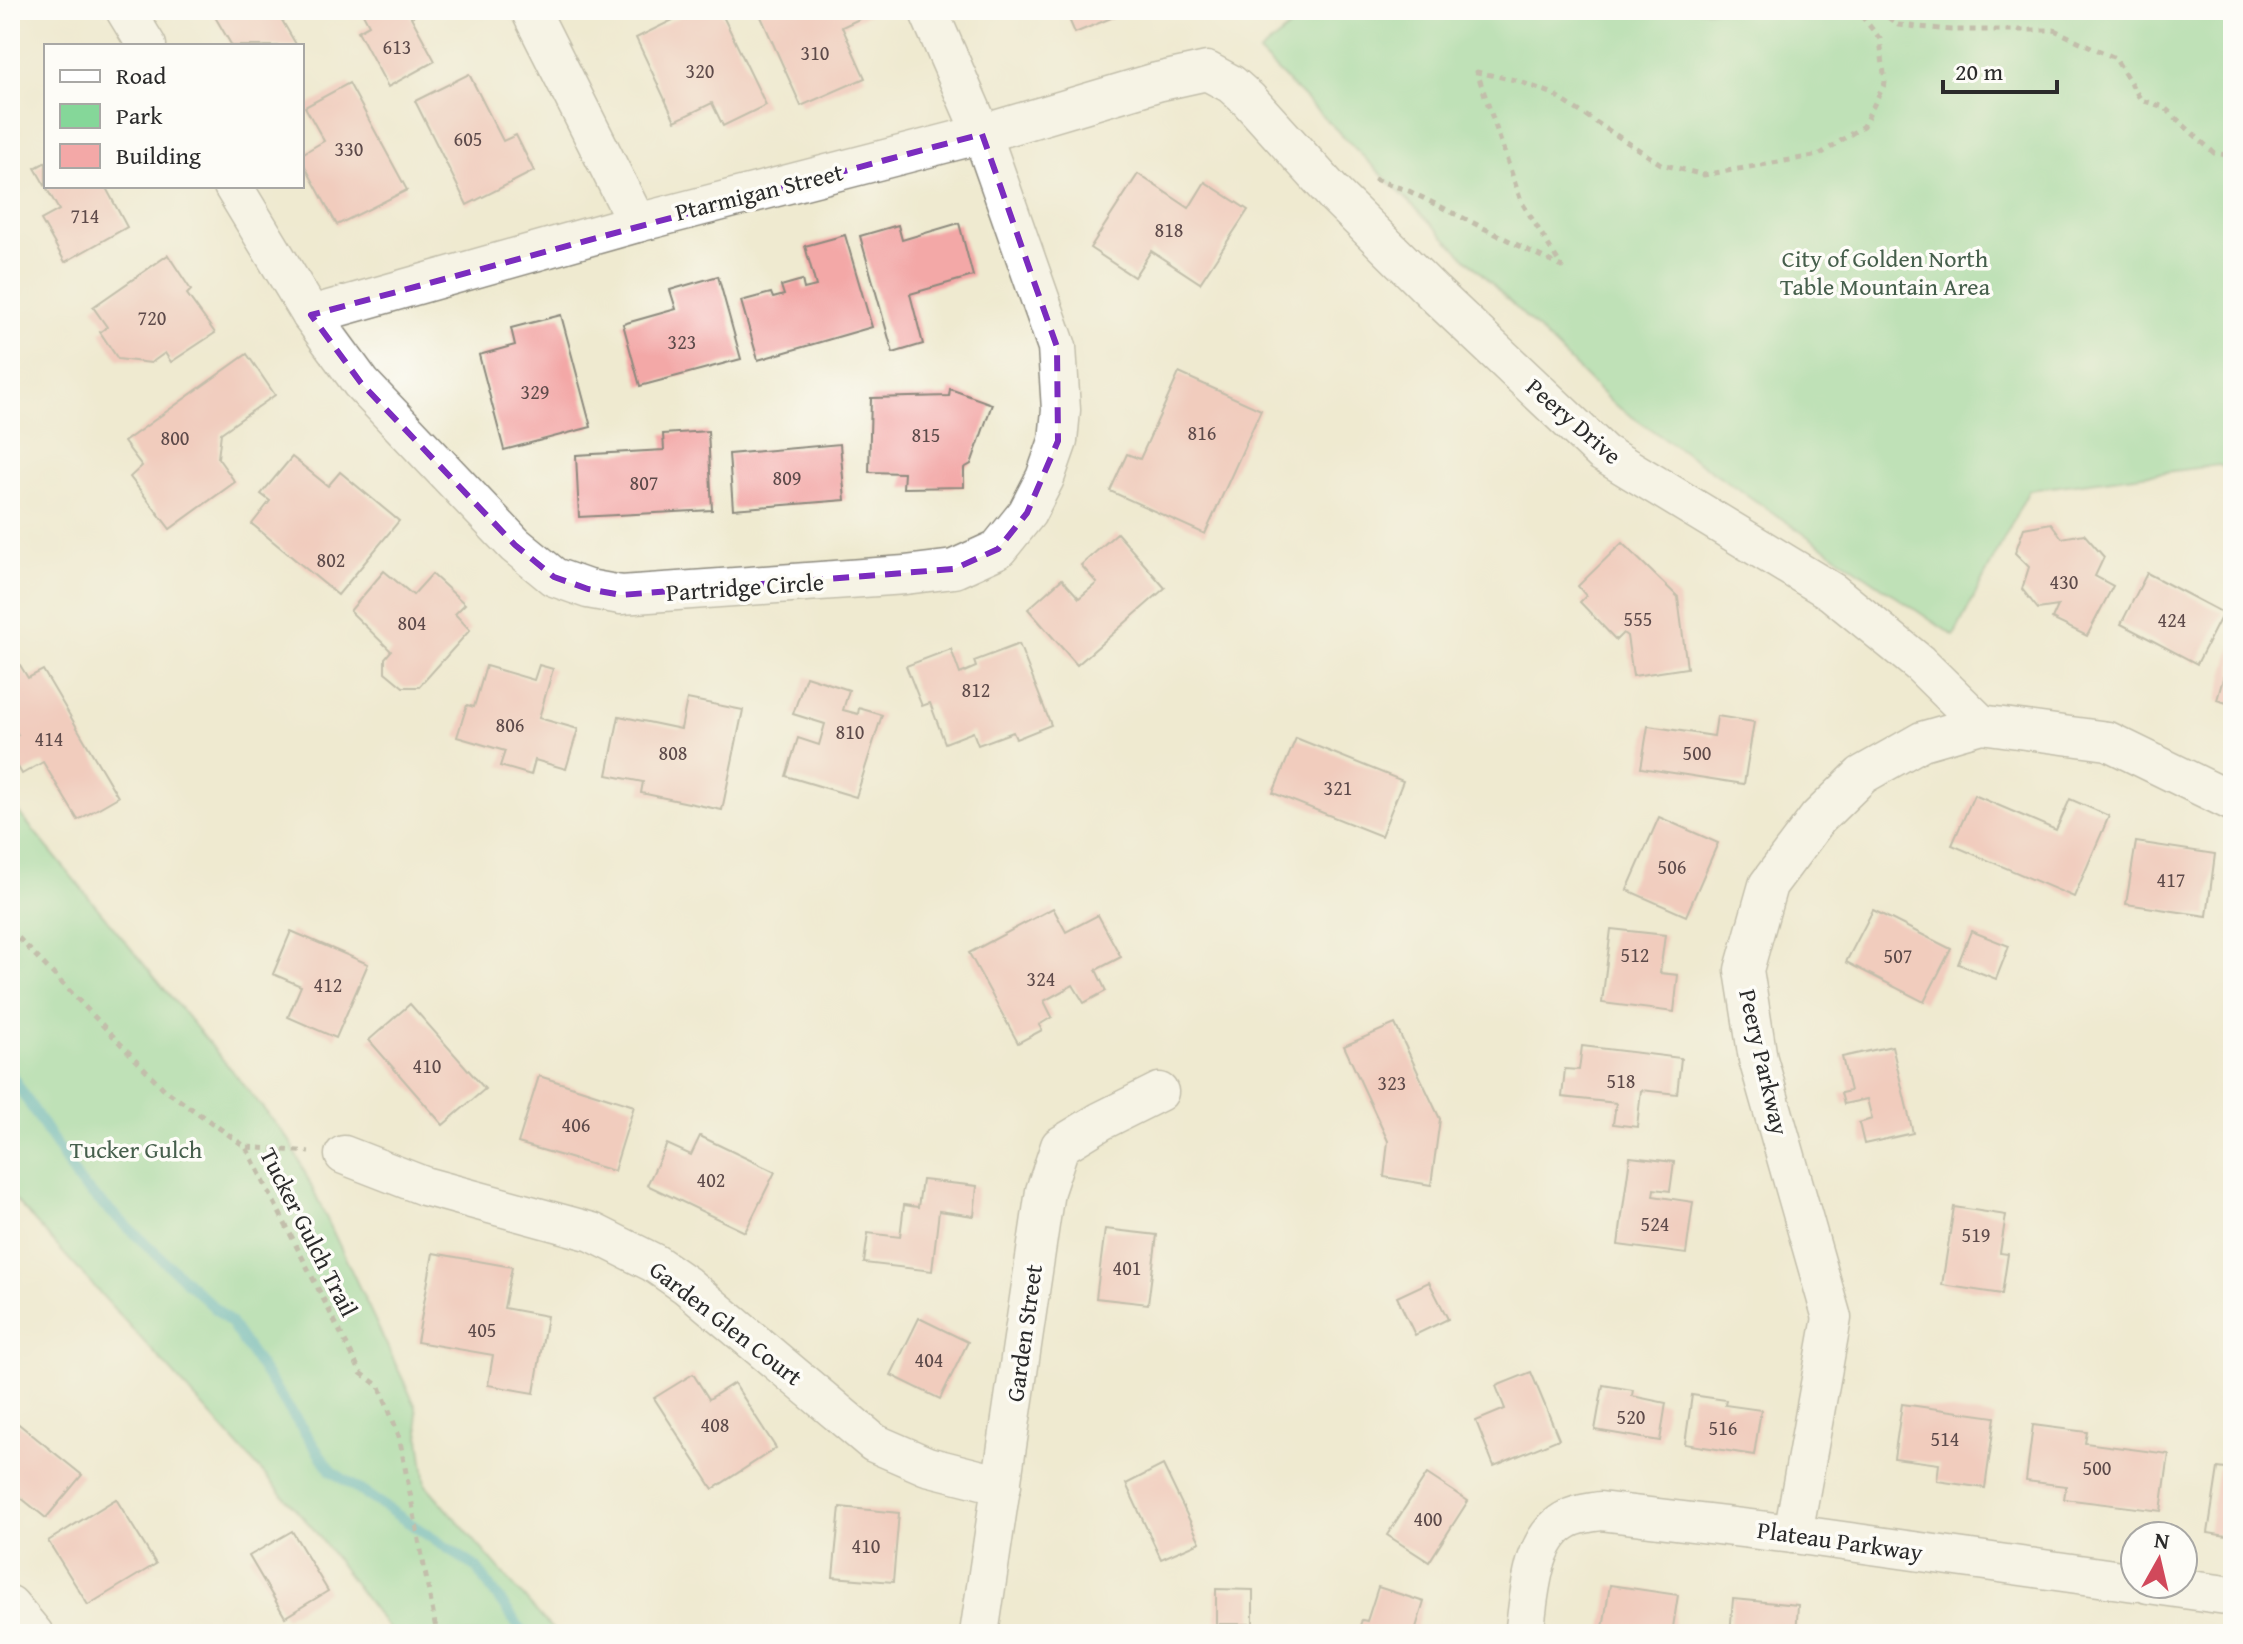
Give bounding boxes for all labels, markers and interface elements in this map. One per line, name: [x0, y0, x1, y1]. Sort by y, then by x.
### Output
house number: 613: [383, 32, 411, 61]
house number: 310: [801, 38, 829, 67]
legend: [44, 44, 304, 188]
scale bar: [1943, 44, 2057, 94]
text: 20 m: [1955, 54, 2003, 89]
house number: 320: [686, 56, 714, 85]
text: Road: [116, 58, 166, 93]
text: Park: [116, 98, 163, 133]
house number: 605: [454, 124, 482, 153]
house number: 330: [335, 134, 363, 163]
text: Building: [116, 138, 201, 173]
street label: Ptarmigan Street: [671, 154, 847, 230]
house number: 714: [71, 201, 99, 230]
house number: 818: [1155, 215, 1183, 244]
park label: City of Golden North Table Mountain Area: [1780, 241, 1991, 304]
house number: 720: [138, 303, 166, 332]
house number: 323: [668, 327, 696, 356]
street label: Peery Drive: [1519, 370, 1629, 472]
house number: 329: [521, 377, 549, 406]
house number: 816: [1188, 418, 1216, 447]
house number: 815: [912, 420, 940, 449]
house number: 800: [161, 423, 189, 452]
house number: 809: [773, 463, 801, 492]
house number: 807: [630, 468, 658, 497]
house number: 802: [317, 545, 345, 574]
street label: Partridge Circle: [665, 564, 825, 610]
house number: 430: [2050, 567, 2078, 596]
house number: 555: [1624, 604, 1652, 633]
house number: 424: [2158, 605, 2186, 634]
house number: 804: [398, 608, 426, 637]
house number: 812: [962, 675, 990, 704]
house number: 806: [496, 710, 524, 739]
house number: 810: [836, 717, 864, 746]
house number: 414: [35, 724, 63, 753]
house number: 808: [659, 738, 687, 767]
house number: 500: [1683, 738, 1711, 767]
house number: 321: [1324, 773, 1352, 802]
house number: 506: [1658, 852, 1686, 881]
house number: 417: [2157, 865, 2185, 894]
house number: 512: [1621, 940, 1649, 969]
house number: 507: [1884, 941, 1912, 970]
house number: 324: [1027, 964, 1055, 993]
house number: 412: [314, 970, 342, 999]
street label: Peery Parkway: [1730, 986, 1798, 1138]
house number: 410: [413, 1051, 441, 1080]
house number: 518: [1607, 1066, 1635, 1095]
house number: 323: [1378, 1068, 1406, 1097]
house number: 406: [562, 1110, 590, 1139]
park label: Tucker Gulch: [70, 1132, 203, 1167]
street label: Tucker Gulch Trail: [251, 1141, 367, 1323]
house number: 402: [697, 1165, 725, 1194]
house number: 524: [1641, 1209, 1669, 1238]
house number: 519: [1962, 1220, 1990, 1249]
street label: Garden Glen Court: [642, 1252, 810, 1394]
house number: 401: [1113, 1253, 1141, 1282]
street label: Garden Street: [997, 1261, 1051, 1404]
house number: 405: [468, 1315, 496, 1344]
house number: 404: [915, 1345, 943, 1374]
house number: 520: [1617, 1402, 1645, 1431]
house number: 408: [701, 1410, 729, 1439]
house number: 516: [1709, 1413, 1737, 1442]
house number: 514: [1931, 1424, 1959, 1453]
house number: 500: [2083, 1453, 2111, 1482]
house number: 400: [1414, 1504, 1442, 1533]
street label: Plateau Parkway: [1755, 1512, 1925, 1570]
north arrow: [2119, 1520, 2199, 1600]
text: N: [2152, 1523, 2172, 1557]
house number: 410: [852, 1531, 880, 1560]

